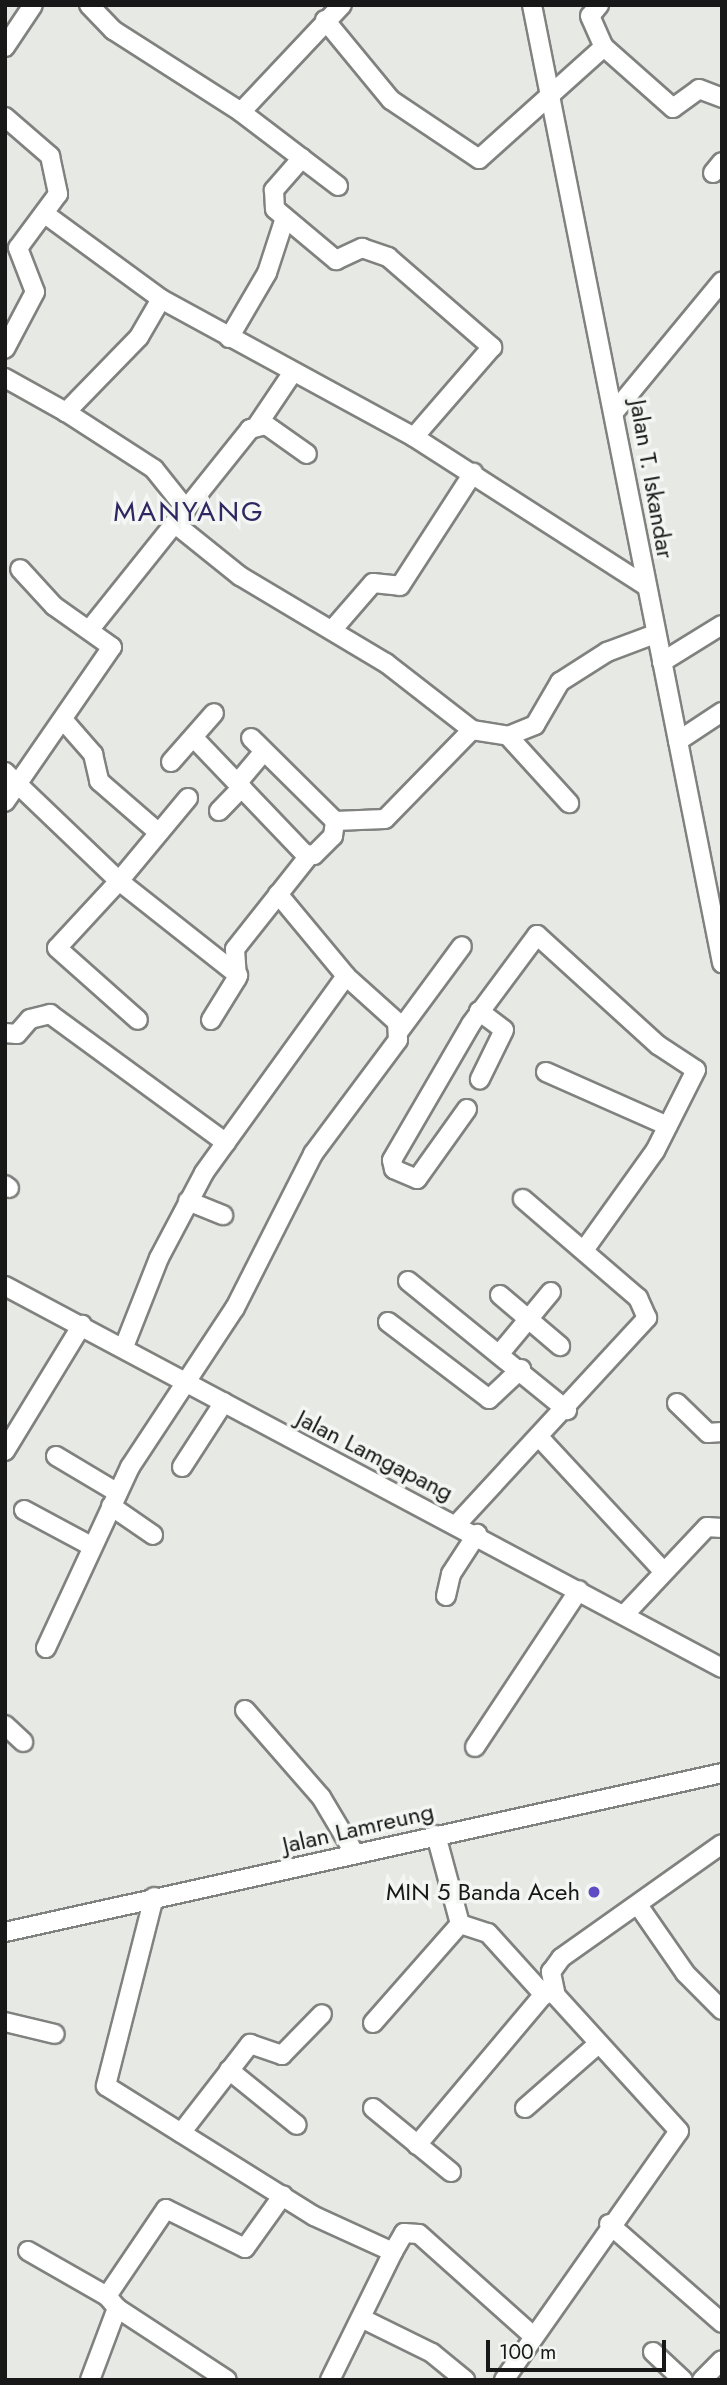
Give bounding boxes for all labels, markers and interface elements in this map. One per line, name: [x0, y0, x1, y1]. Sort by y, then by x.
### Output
street label: Jalan T. Iskandar: [624, 397, 680, 561]
district label: MANYANG: [114, 495, 264, 529]
street label: Jalan Lamgapang: [292, 1403, 458, 1507]
street label: Jalan Lamreung: [280, 1797, 436, 1859]
place label: MIN 5 Banda Aceh: [386, 1878, 580, 1906]
marker: MIN 5 Banda Aceh: [586, 1884, 602, 1900]
scale bar: [489, 2326, 669, 2370]
text: 100 m: [499, 2337, 556, 2367]

